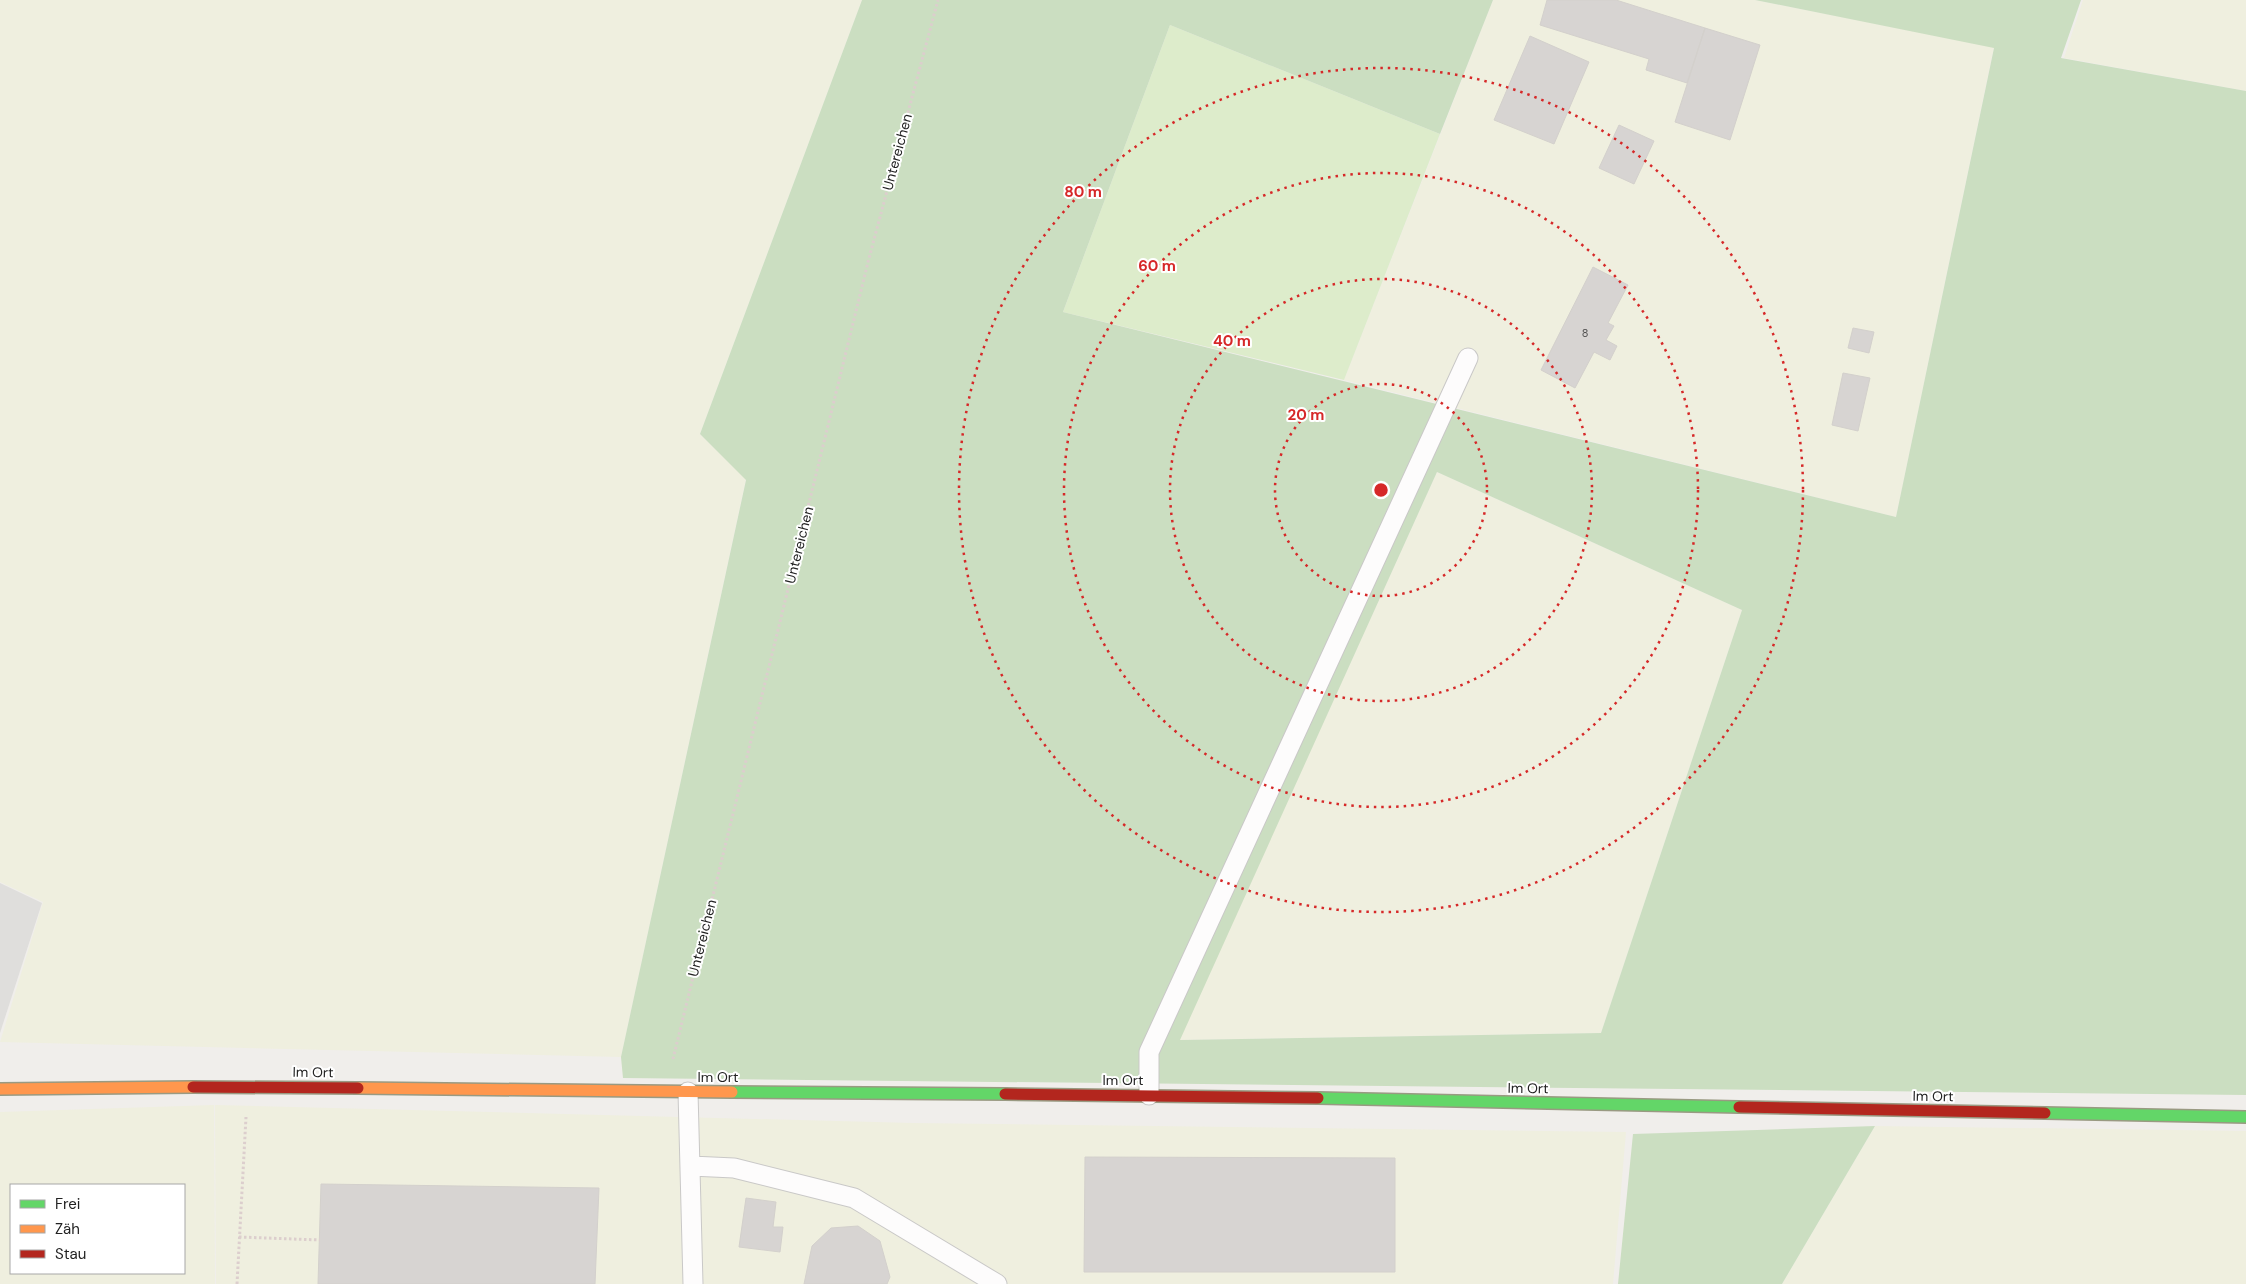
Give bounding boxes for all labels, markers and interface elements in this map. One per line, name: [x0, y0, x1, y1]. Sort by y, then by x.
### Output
street label: Untereichen: [878, 112, 916, 192]
text: 80 m: [1064, 182, 1102, 202]
text: 60 m: [1138, 256, 1176, 276]
house number: 8: [1582, 326, 1588, 340]
text: 40 m: [1213, 331, 1251, 351]
text: 20 m: [1288, 405, 1324, 425]
centre of rings: [1372, 481, 1390, 499]
street label: Untereichen: [781, 505, 817, 585]
street label: Untereichen: [684, 898, 720, 978]
street label: Im Ort: [292, 1063, 334, 1081]
street label: Im Ort: [698, 1068, 738, 1086]
street label: Im Ort: [1103, 1071, 1143, 1089]
street label: Im Ort: [1507, 1079, 1549, 1097]
street label: Im Ort: [1912, 1087, 1954, 1105]
legend: [10, 1184, 185, 1274]
text: Frei: [55, 1194, 80, 1214]
text: Zäh: [55, 1219, 80, 1239]
text: Stau: [55, 1244, 86, 1264]

